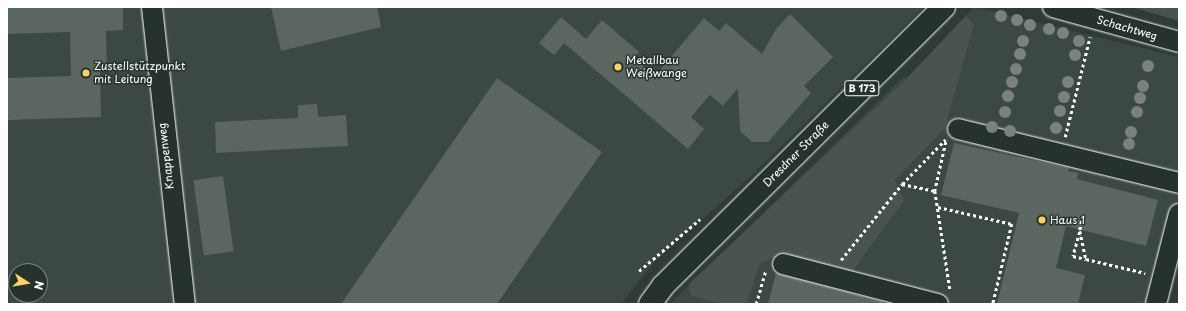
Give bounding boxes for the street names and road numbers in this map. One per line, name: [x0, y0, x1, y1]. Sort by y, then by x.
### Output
street label: Schachtweg: [1095, 13, 1159, 43]
road number: B 173: [844, 80, 880, 96]
street label: Dresdner Straße: [760, 118, 832, 190]
street label: Knappenweg: [155, 122, 177, 190]

